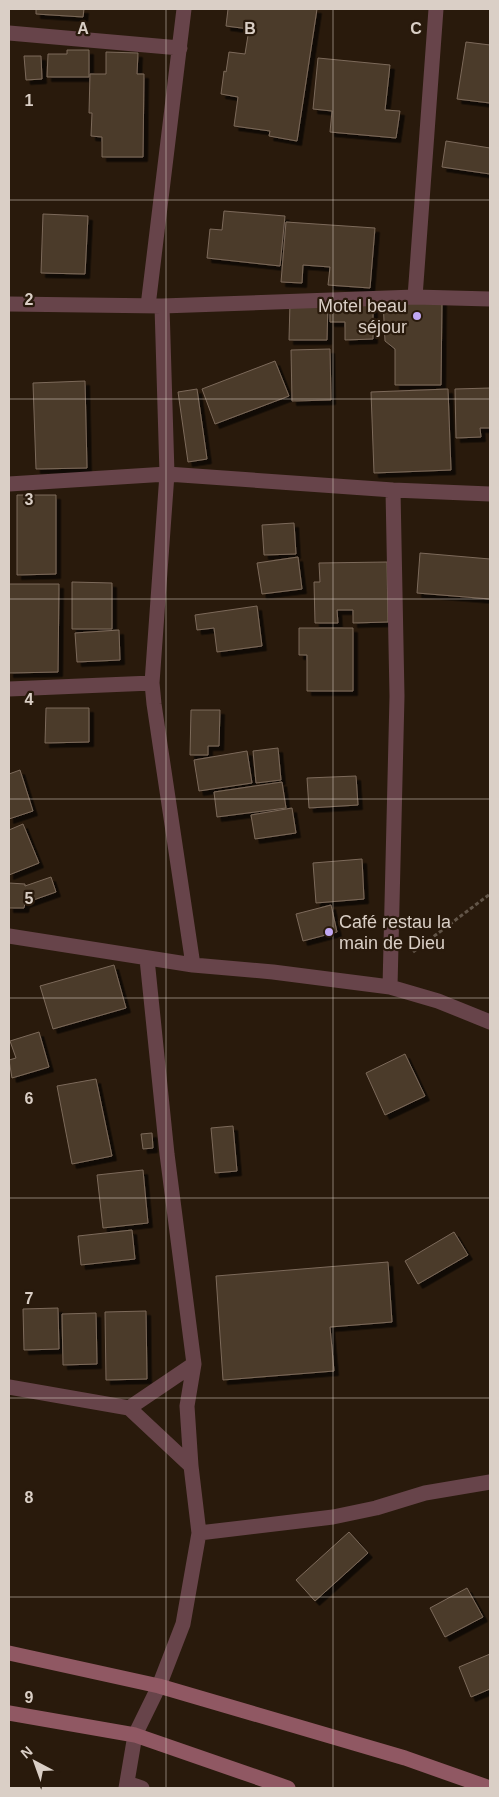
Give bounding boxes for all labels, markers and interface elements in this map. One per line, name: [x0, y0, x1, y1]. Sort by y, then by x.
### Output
text: A: [77, 20, 89, 37]
text: B: [244, 20, 256, 37]
text: C: [410, 20, 422, 37]
text: 1: [25, 92, 34, 109]
text: 2: [25, 291, 34, 308]
place label: Motel beau séjour: [318, 296, 407, 337]
marker: Motel beau séjour: [411, 310, 423, 322]
text: 3: [25, 491, 34, 508]
text: 4: [25, 691, 34, 708]
text: 5: [25, 890, 34, 907]
place label: Café restau la main de Dieu: [339, 912, 452, 953]
marker: Café restau la main de Dieu: [323, 926, 335, 938]
text: 6: [25, 1090, 34, 1107]
text: 7: [25, 1290, 34, 1307]
text: 8: [25, 1489, 34, 1506]
text: 9: [25, 1689, 34, 1706]
north arrow: [10, 1737, 60, 1787]
text: N: [17, 1743, 36, 1762]

